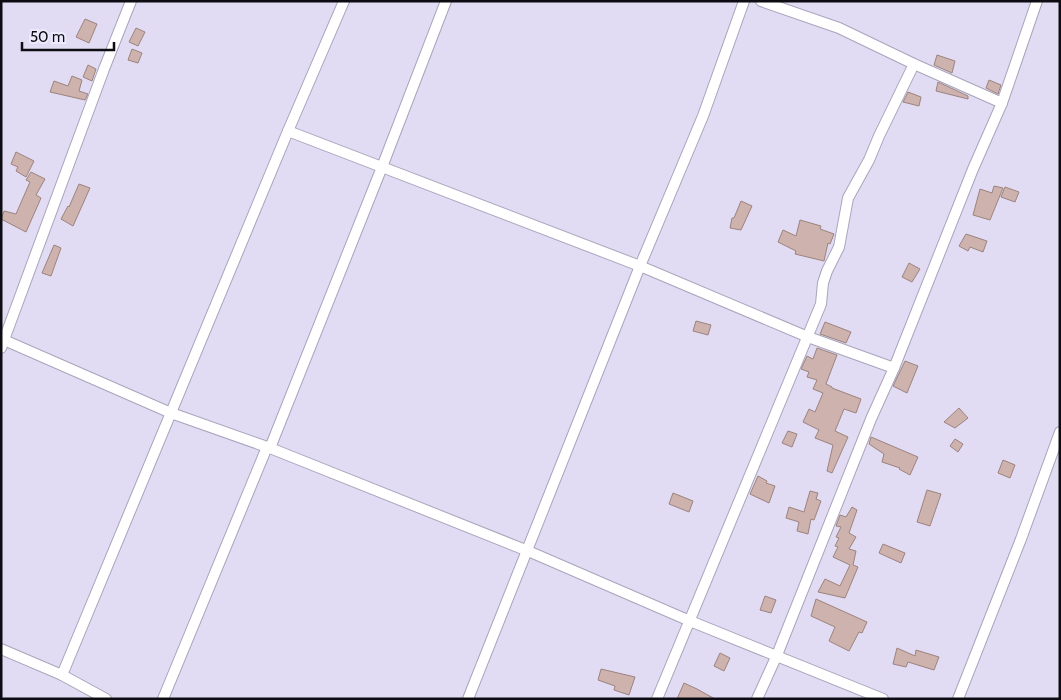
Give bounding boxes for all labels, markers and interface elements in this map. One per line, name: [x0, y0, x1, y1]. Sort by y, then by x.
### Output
scale bar: [22, 20, 115, 52]
text: 50 m: [30, 28, 65, 46]

